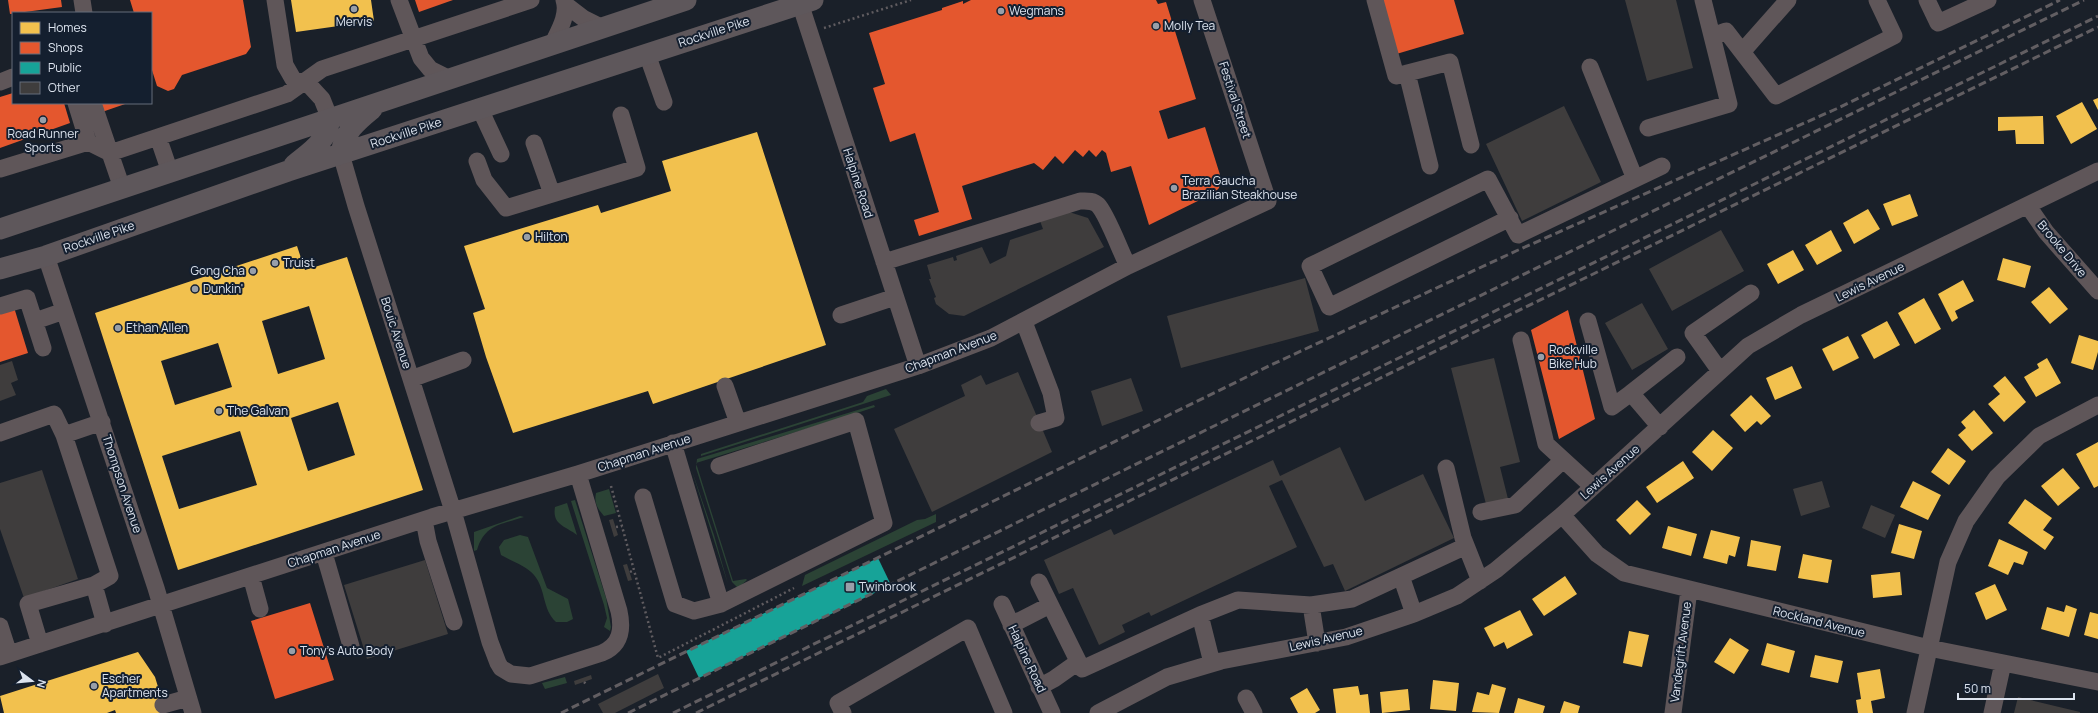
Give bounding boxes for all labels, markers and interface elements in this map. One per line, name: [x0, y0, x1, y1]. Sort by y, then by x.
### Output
place label: Wegmans: [1009, 2, 1064, 19]
marker: Mervis: [349, 4, 359, 14]
marker: Wegmans: [996, 6, 1006, 16]
legend: [12, 12, 152, 104]
street label: Rockville Pike: [676, 12, 752, 51]
place label: Mervis: [336, 13, 372, 30]
place label: Molly Tea: [1164, 17, 1215, 34]
text: Homes: [48, 19, 87, 36]
marker: Molly Tea: [1151, 21, 1161, 31]
text: Shops: [48, 39, 83, 56]
text: Public: [48, 59, 82, 76]
street label: Festival Street: [1215, 59, 1256, 141]
text: Other: [48, 79, 81, 96]
street label: Rockville Pike: [368, 113, 444, 152]
marker: Road Runner Sports: [38, 115, 48, 125]
place label: Road Runner Sports: [7, 125, 79, 156]
street label: Halpine Road: [839, 146, 878, 220]
place label: Terra Gaucha Brazilian Steakhouse: [1182, 172, 1297, 203]
marker: Terra Gaucha Brazilian Steakhouse: [1169, 183, 1179, 193]
street label: Rockville Pike: [61, 216, 137, 257]
street label: Brooke Drive: [2034, 217, 2091, 281]
place label: Hilton: [535, 228, 568, 245]
marker: Hilton: [522, 232, 532, 242]
place label: Truist: [283, 254, 315, 271]
marker: Truist: [270, 258, 280, 268]
street label: Lewis Avenue: [1832, 258, 1907, 306]
place label: Gong Cha: [190, 262, 245, 279]
marker: Gong Cha: [248, 266, 258, 276]
place label: Dunkin': [203, 280, 243, 297]
marker: Dunkin': [190, 284, 200, 294]
street label: Bouic Avenue: [377, 295, 416, 371]
place label: Ethan Allen: [126, 319, 188, 336]
marker: Ethan Allen: [113, 323, 123, 333]
street label: Chapman Avenue: [903, 326, 999, 377]
place label: Rockville Bike Hub: [1549, 341, 1598, 372]
marker: Rockville Bike Hub: [1536, 352, 1546, 362]
place label: The Galvan: [227, 402, 288, 419]
marker: The Galvan: [214, 406, 224, 416]
street label: Chapman Avenue: [595, 429, 693, 476]
street label: Thompson Avenue: [99, 432, 146, 535]
street label: Lewis Avenue: [1576, 440, 1643, 503]
street label: Chapman Avenue: [285, 525, 383, 572]
place label: Twinbrook: [859, 578, 917, 595]
marker: Twinbrook: [844, 581, 856, 593]
street label: Vandegrift Avenue: [1666, 601, 1695, 703]
street label: Rockland Avenue: [1771, 602, 1867, 641]
street label: Halpine Road: [1004, 622, 1050, 695]
street label: Lewis Avenue: [1288, 622, 1364, 655]
place label: Tony's Auto Body: [300, 642, 394, 659]
marker: Tony's Auto Body: [287, 646, 297, 656]
north arrow: [12, 661, 52, 701]
place label: Escher Apartments: [102, 670, 168, 701]
scale bar: [1958, 675, 2074, 701]
text: N: [34, 678, 50, 690]
text: 50 m: [1964, 680, 1991, 697]
marker: Escher Apartments: [89, 681, 99, 691]

